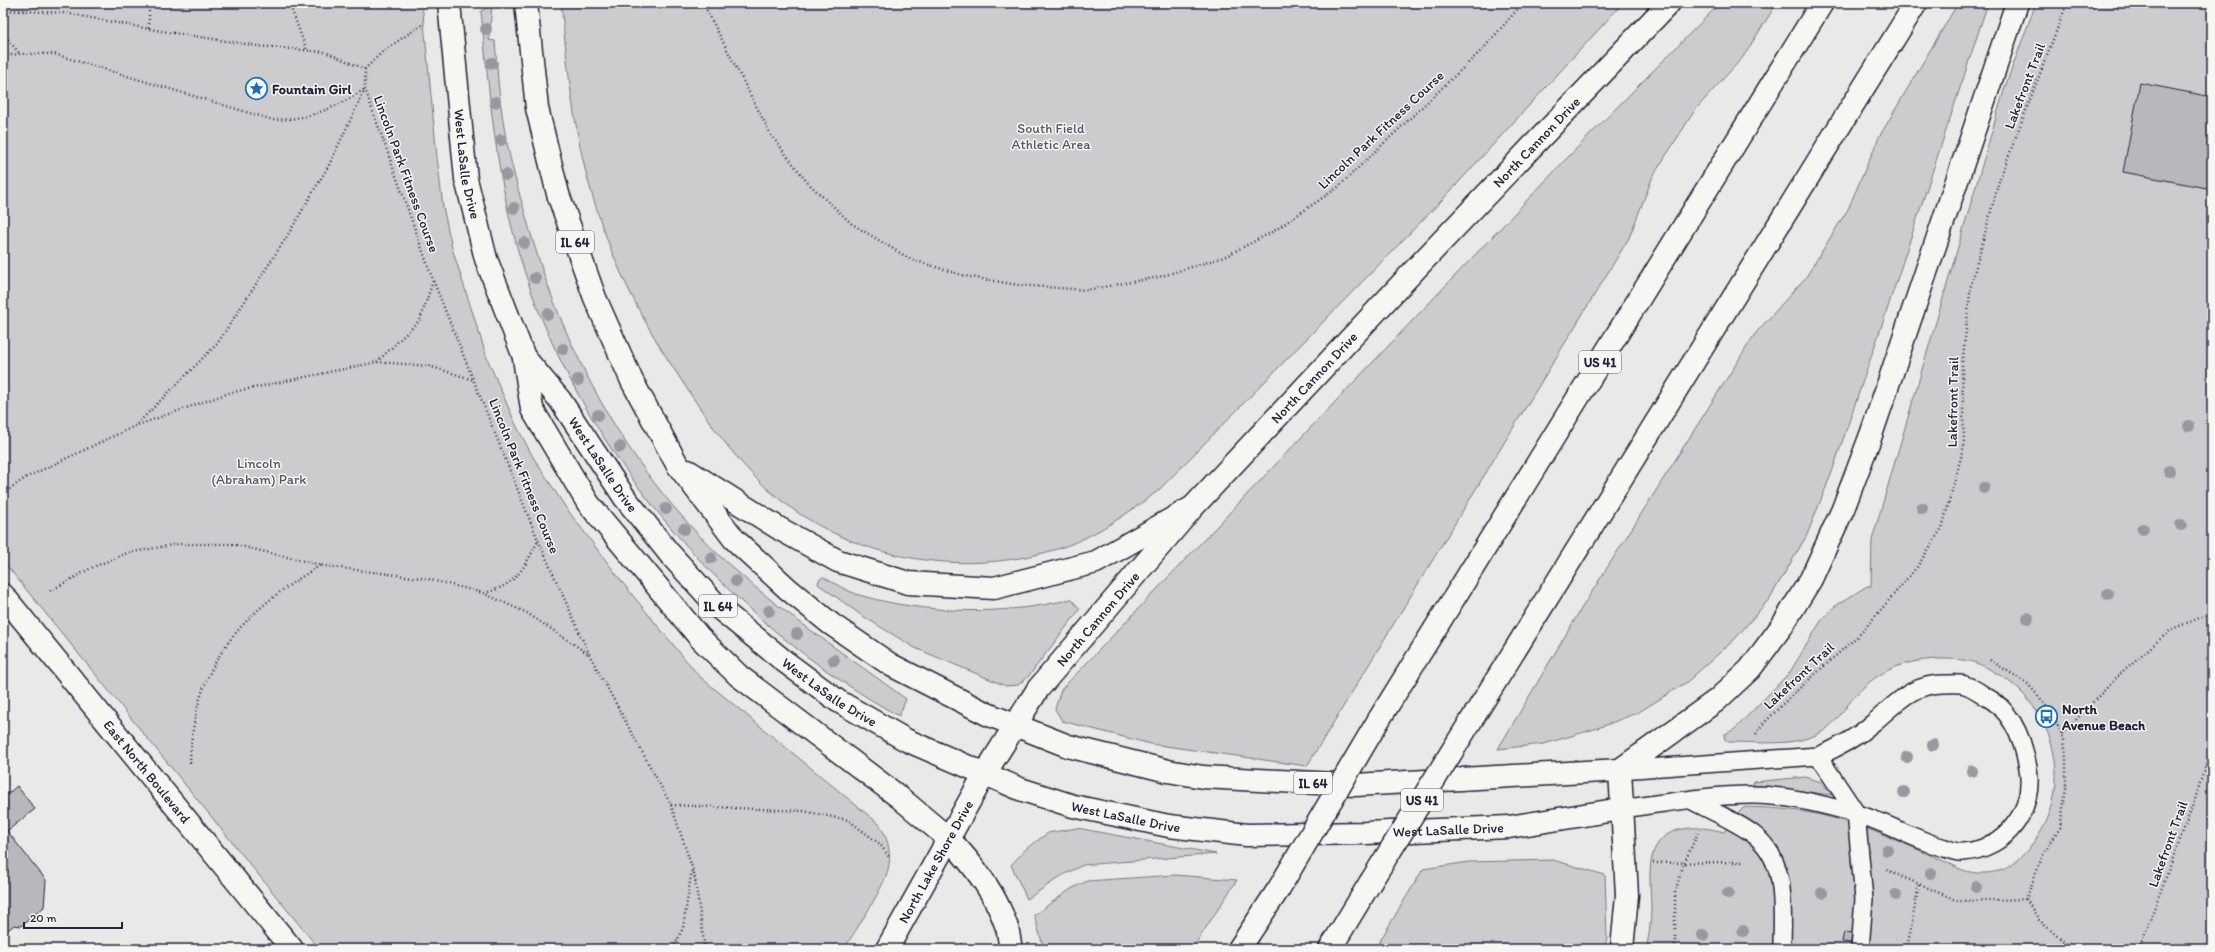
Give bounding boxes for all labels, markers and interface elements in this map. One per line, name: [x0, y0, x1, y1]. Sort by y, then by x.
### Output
street label: Lakefront Trail: [2001, 41, 2049, 131]
street label: Lincoln Park Fitness Course: [1315, 67, 1448, 193]
place icon: Fountain Girl: [244, 76, 270, 102]
place label: Fountain Girl: [272, 81, 352, 98]
street label: Lincoln Park Fitness Course: [370, 93, 442, 255]
street label: North Cannon Drive: [1489, 93, 1584, 191]
street label: West LaSalle Drive: [451, 108, 484, 221]
park label: South Field Athletic Area: [1012, 120, 1091, 153]
road number: IL 64: [556, 231, 594, 253]
street label: North Cannon Drive: [1267, 328, 1361, 427]
road number: US 41: [1579, 351, 1621, 373]
street label: Lakefront Trail: [1944, 356, 1962, 448]
street label: Lincoln Park Fitness Course: [485, 396, 563, 556]
street label: West LaSalle Drive: [565, 414, 641, 516]
park label: Lincoln (Abraham) Park: [212, 455, 307, 488]
street label: North Cannon Drive: [1053, 568, 1143, 670]
road number: IL 64: [699, 595, 737, 617]
street label: Lakefront Trail: [1760, 639, 1838, 713]
street label: West LaSalle Drive: [779, 654, 880, 730]
place label: North Avenue Beach: [2061, 701, 2146, 734]
bus stop icon: North Avenue Beach: [2034, 704, 2060, 730]
street label: East North Boulevard: [100, 717, 195, 827]
road number: IL 64: [1294, 772, 1332, 794]
road number: US 41: [1401, 789, 1443, 811]
street label: North Lake Shore Drive: [895, 797, 977, 926]
street label: West LaSalle Drive: [1070, 797, 1182, 836]
street label: Lakefront Trail: [2144, 798, 2192, 890]
street label: West LaSalle Drive: [1392, 819, 1504, 840]
scale bar: [24, 904, 122, 930]
text: 20 m: [30, 911, 57, 925]

